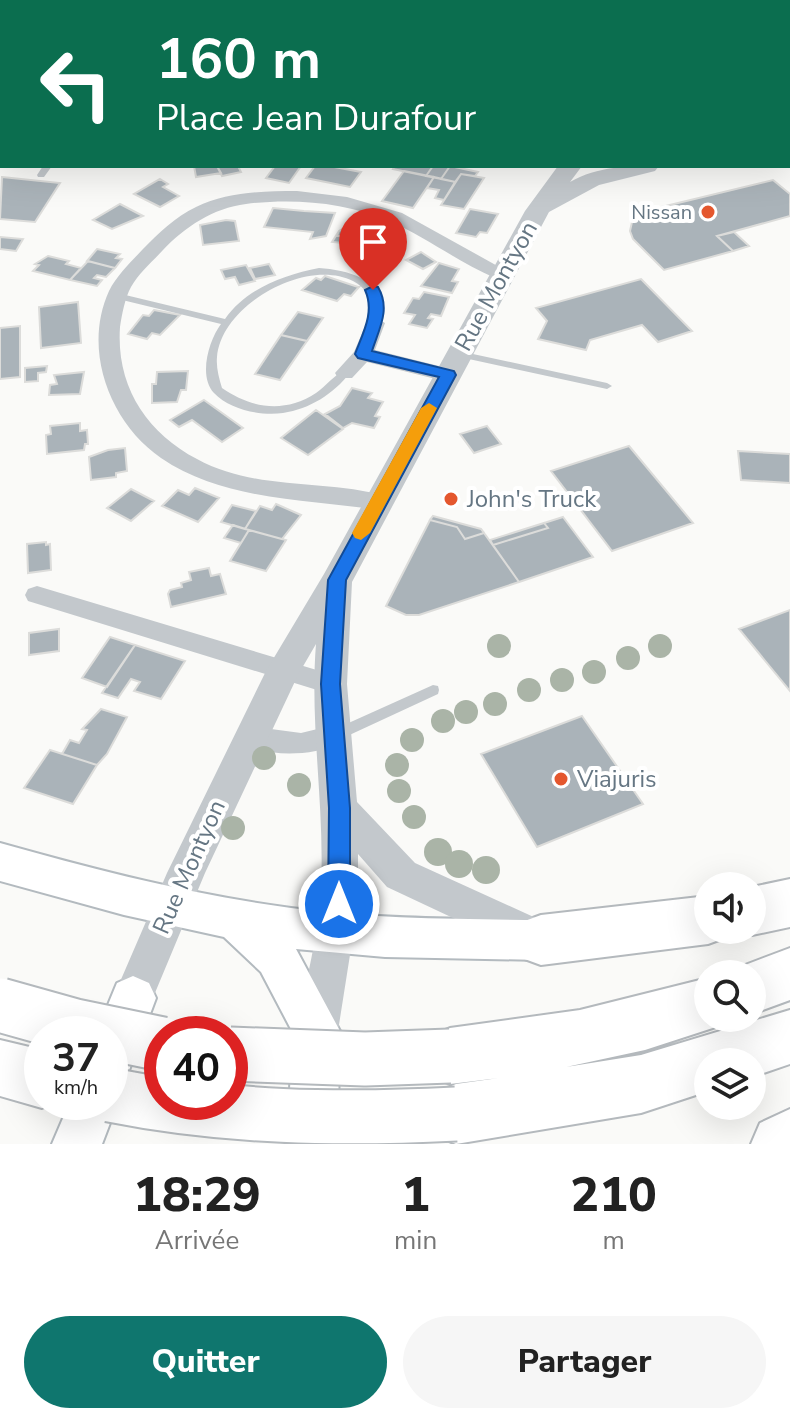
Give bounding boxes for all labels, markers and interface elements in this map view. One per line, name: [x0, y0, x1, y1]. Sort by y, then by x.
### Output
text: 160 m: [156, 21, 321, 98]
icon: left: [24, 32, 128, 136]
text: Place Jean Durafour: [156, 94, 476, 143]
place label: Nissan: [631, 199, 692, 226]
marker: Nissan: [699, 203, 717, 221]
pin: [339, 208, 407, 290]
street label: Rue Montyon: [447, 215, 545, 357]
icon: arrive: [351, 220, 395, 264]
place label: John's Truck: [466, 483, 597, 515]
marker: John's Truck: [442, 490, 460, 508]
place label: Viajuris: [576, 763, 657, 795]
marker: Viajuris: [552, 770, 570, 788]
street label: Rue Montyon: [145, 795, 233, 939]
position arrow: [297, 862, 381, 946]
map controls: [694, 872, 766, 1120]
button: sound: [694, 872, 766, 944]
button: search: [694, 960, 766, 1032]
speed limit sign: 40: [144, 1016, 248, 1120]
text: 37: [52, 1031, 100, 1085]
button: layers: [694, 1048, 766, 1120]
text: km/h: [54, 1074, 98, 1101]
text: 18:29: [133, 1162, 261, 1228]
text: 1: [401, 1162, 430, 1228]
text: 210: [570, 1162, 657, 1228]
text: Arrivée: [155, 1223, 239, 1258]
text: min: [394, 1223, 437, 1258]
text: m: [602, 1223, 625, 1258]
button: Quitter: [24, 1316, 387, 1408]
button: Partager: [403, 1316, 766, 1408]

